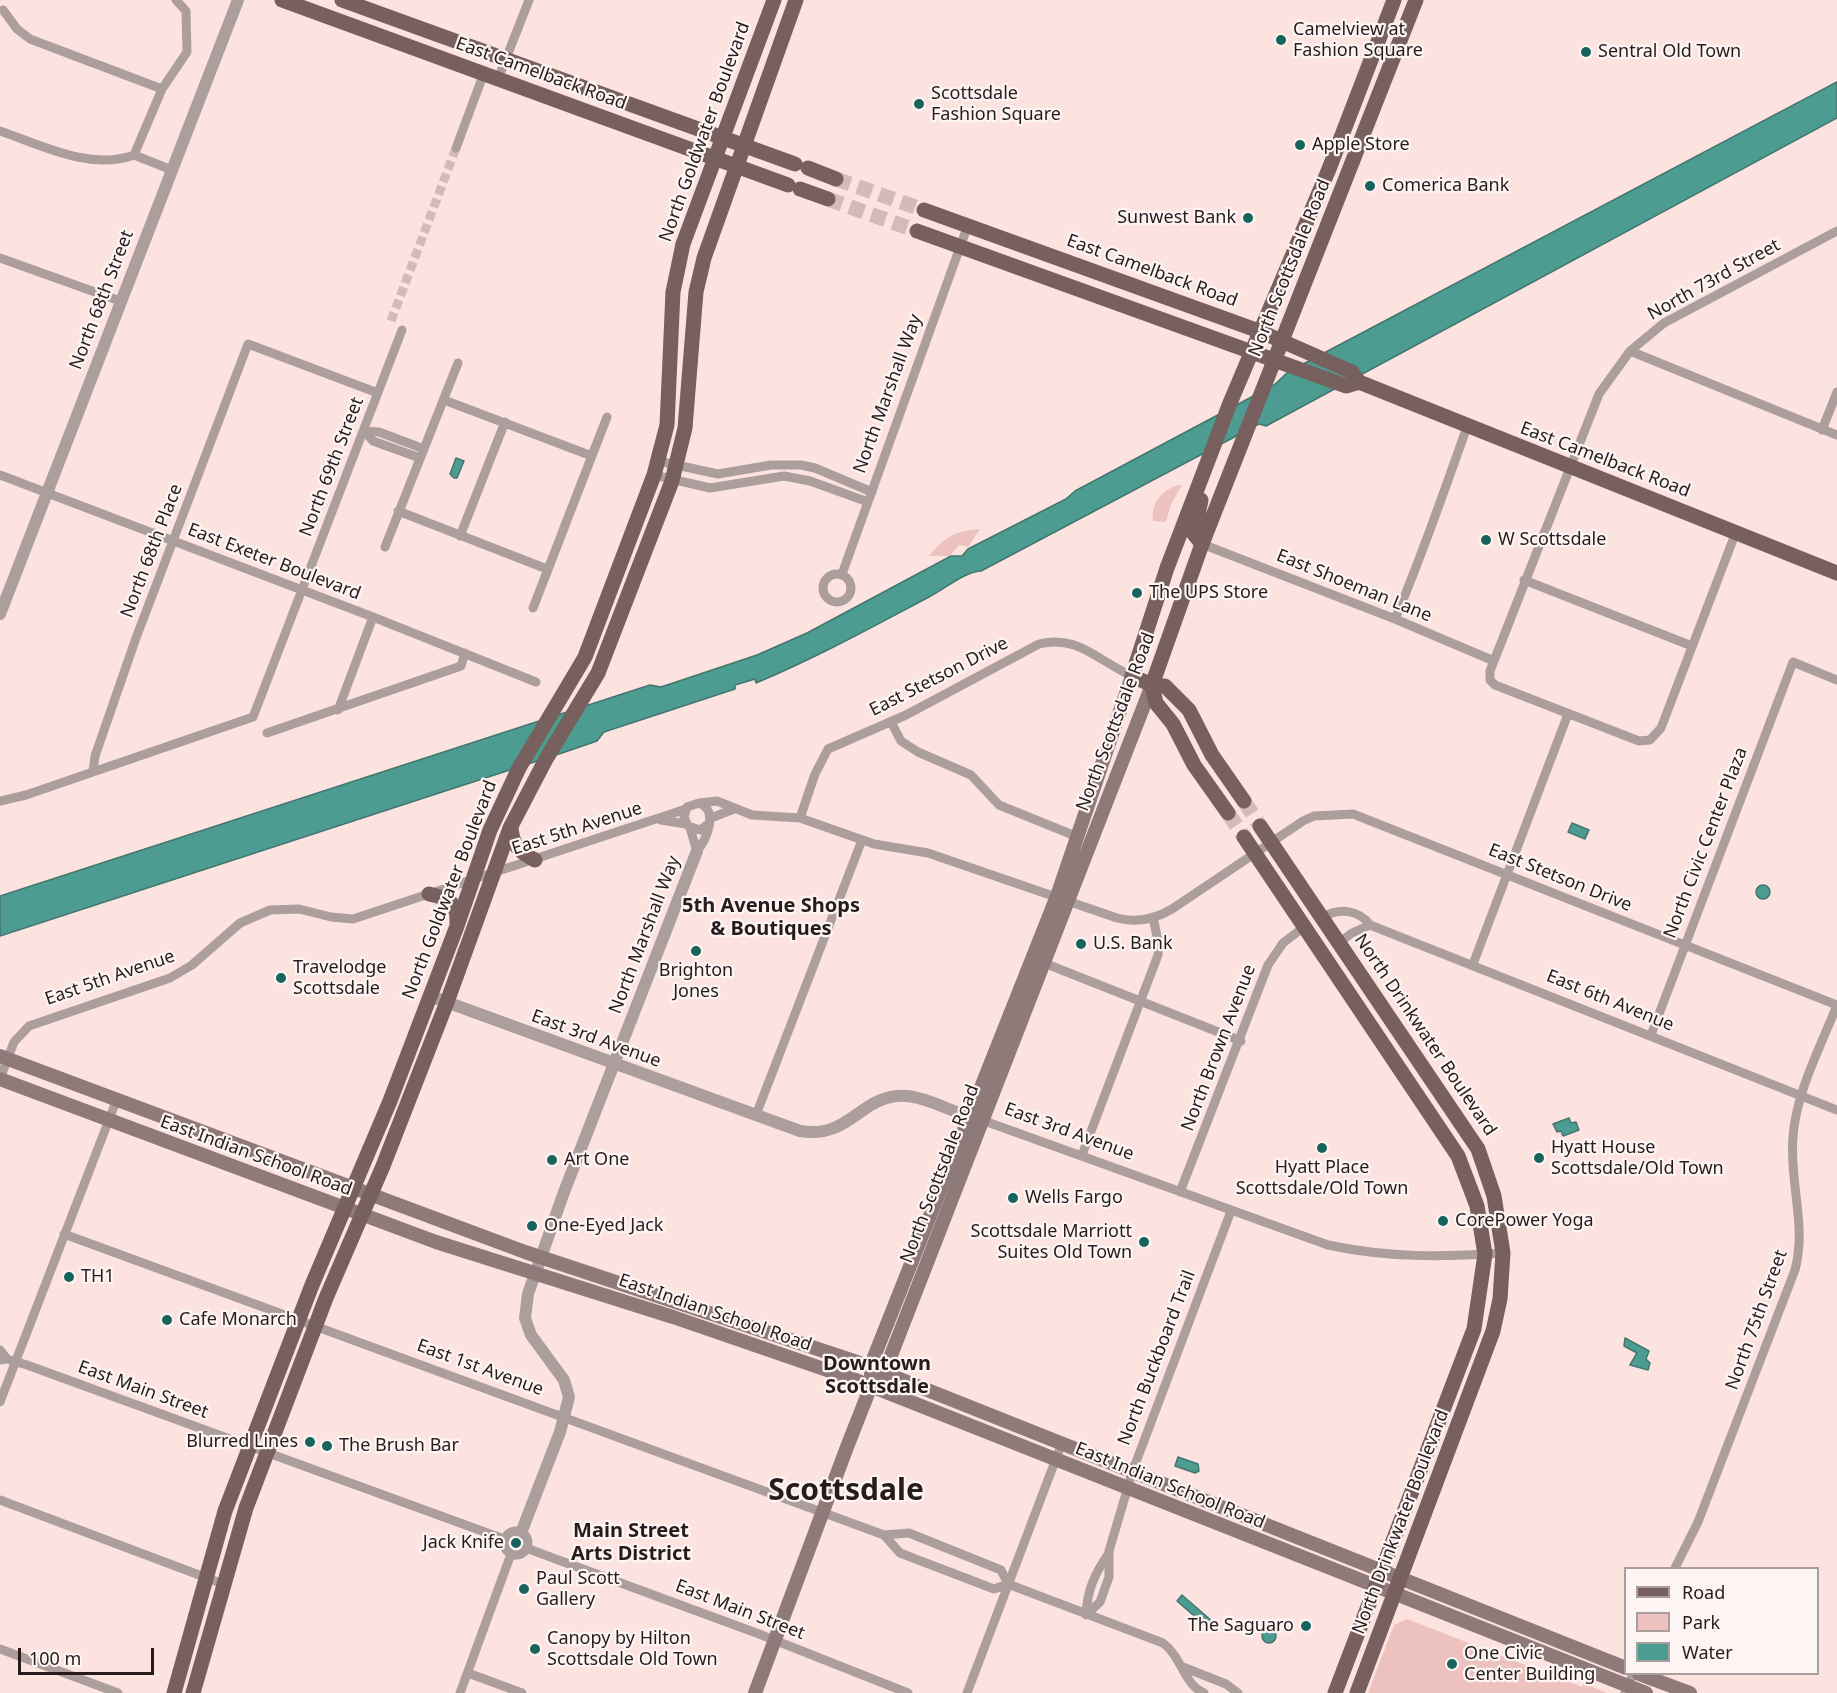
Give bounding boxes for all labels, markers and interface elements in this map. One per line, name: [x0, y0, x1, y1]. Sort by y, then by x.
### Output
street label: North Goldwater Boulevard: [655, 19, 755, 245]
place label: Camelview at Fashion Square: [1293, 19, 1423, 62]
street label: East Camelback Road: [453, 33, 629, 115]
marker: Camelview at Fashion Square: [1274, 33, 1288, 47]
place label: Sentral Old Town: [1598, 41, 1741, 63]
marker: Sentral Old Town: [1579, 45, 1593, 59]
place label: Scottsdale Fashion Square: [931, 83, 1061, 125]
marker: Scottsdale Fashion Square: [912, 97, 926, 111]
place label: Apple Store: [1312, 134, 1410, 156]
marker: Apple Store: [1293, 138, 1307, 152]
place label: Comerica Bank: [1382, 175, 1509, 197]
street label: North Scottsdale Road: [1245, 176, 1335, 360]
marker: Comerica Bank: [1363, 179, 1377, 193]
place label: Sunwest Bank: [1117, 207, 1236, 229]
marker: Sunwest Bank: [1241, 211, 1255, 225]
street label: North 68th Street: [65, 227, 139, 373]
street label: East Camelback Road: [1064, 230, 1240, 312]
street label: North 73rd Street: [1644, 235, 1784, 325]
street label: North Marshall Way: [849, 312, 927, 476]
street label: North 69th Street: [295, 394, 369, 540]
street label: East Camelback Road: [1517, 418, 1693, 502]
street label: North 68th Place: [117, 481, 187, 621]
street label: East Exeter Boulevard: [184, 519, 364, 605]
place label: W Scottsdale: [1498, 529, 1606, 551]
marker: W Scottsdale: [1479, 533, 1493, 547]
street label: East Shoeman Lane: [1273, 545, 1435, 627]
place label: The UPS Store: [1149, 582, 1268, 604]
marker: The UPS Store: [1130, 586, 1144, 600]
street label: North Scottsdale Road: [1072, 630, 1160, 814]
street label: East Stetson Drive: [866, 633, 1012, 721]
street label: North Civic Center Plaza: [1660, 744, 1752, 942]
street label: North Goldwater Boulevard: [398, 778, 502, 1002]
street label: East 5th Avenue: [509, 798, 645, 860]
street label: East Stetson Drive: [1485, 839, 1635, 917]
street label: North Marshall Way: [605, 853, 685, 1017]
district label: 5th Avenue Shops & Boutiques: [682, 894, 860, 941]
street label: North Drinkwater Boulevard: [1349, 930, 1501, 1140]
place label: U.S. Bank: [1093, 933, 1173, 955]
marker: U.S. Bank: [1074, 937, 1088, 951]
marker: Brighton Jones: [689, 944, 703, 958]
street label: East 5th Avenue: [42, 946, 178, 1010]
place label: Travelodge Scottsdale: [293, 957, 386, 1000]
place label: Brighton Jones: [659, 960, 733, 1002]
street label: North Brown Avenue: [1177, 962, 1261, 1134]
street label: East 6th Avenue: [1543, 966, 1677, 1036]
marker: Travelodge Scottsdale: [274, 971, 288, 985]
street label: East 3rd Avenue: [528, 1006, 664, 1072]
street label: North Scottsdale Road: [896, 1082, 984, 1266]
street label: East 3rd Avenue: [1001, 1099, 1137, 1165]
street label: East Indian School Road: [157, 1111, 355, 1201]
place label: Hyatt House Scottsdale/Old Town: [1551, 1137, 1724, 1180]
marker: Hyatt Place Scottsdale/Old Town: [1315, 1141, 1329, 1155]
place label: Art One: [564, 1149, 629, 1171]
marker: Hyatt House Scottsdale/Old Town: [1532, 1151, 1546, 1165]
marker: Art One: [545, 1153, 559, 1167]
place label: Hyatt Place Scottsdale/Old Town: [1236, 1157, 1408, 1200]
place label: Wells Fargo: [1025, 1187, 1123, 1209]
marker: Wells Fargo: [1006, 1191, 1020, 1205]
place label: CorePower Yoga: [1455, 1210, 1594, 1232]
marker: CorePower Yoga: [1436, 1214, 1450, 1228]
place label: One-Eyed Jack: [544, 1215, 663, 1237]
marker: One-Eyed Jack: [525, 1219, 539, 1233]
place label: Scottsdale Marriott Suites Old Town: [971, 1221, 1132, 1264]
marker: Scottsdale Marriott Suites Old Town: [1137, 1235, 1151, 1249]
street label: North 75th Street: [1722, 1247, 1792, 1393]
place label: TH1: [81, 1266, 115, 1288]
street label: North Buckboard Trail: [1114, 1267, 1200, 1449]
marker: TH1: [62, 1270, 76, 1284]
street label: East Indian School Road: [616, 1270, 814, 1356]
place label: Cafe Monarch: [179, 1309, 297, 1331]
marker: Cafe Monarch: [160, 1313, 174, 1327]
street label: East 1st Avenue: [414, 1335, 546, 1401]
district label: Downtown Scottsdale: [823, 1352, 931, 1399]
street label: East Main Street: [75, 1356, 211, 1424]
street label: North Drinkwater Boulevard: [1348, 1407, 1454, 1637]
place label: Blurred Lines: [186, 1431, 298, 1453]
marker: Blurred Lines: [303, 1435, 317, 1449]
place label: The Brush Bar: [339, 1435, 459, 1457]
street label: East Indian School Road: [1072, 1438, 1268, 1534]
marker: The Brush Bar: [320, 1439, 334, 1453]
district label: Scottsdale: [768, 1473, 924, 1509]
district label: Main Street Arts District: [571, 1519, 691, 1566]
place label: Jack Knife: [423, 1532, 504, 1554]
marker: Jack Knife: [509, 1536, 523, 1550]
legend: [1624, 1567, 1819, 1675]
place label: Paul Scott Gallery: [536, 1568, 620, 1610]
street label: East Main Street: [672, 1575, 808, 1645]
text: Road: [1682, 1580, 1725, 1604]
marker: Paul Scott Gallery: [517, 1582, 531, 1596]
text: Park: [1682, 1610, 1720, 1634]
place label: The Saguaro: [1188, 1615, 1294, 1637]
marker: The Saguaro: [1299, 1619, 1313, 1633]
place label: Canopy by Hilton Scottsdale Old Town: [547, 1628, 718, 1670]
scale bar: [21, 1636, 158, 1674]
text: Water: [1682, 1640, 1733, 1664]
marker: Canopy by Hilton Scottsdale Old Town: [528, 1642, 542, 1656]
place label: One Civic Center Building: [1464, 1643, 1595, 1686]
text: 100 m: [29, 1646, 81, 1670]
marker: One Civic Center Building: [1445, 1657, 1459, 1671]

